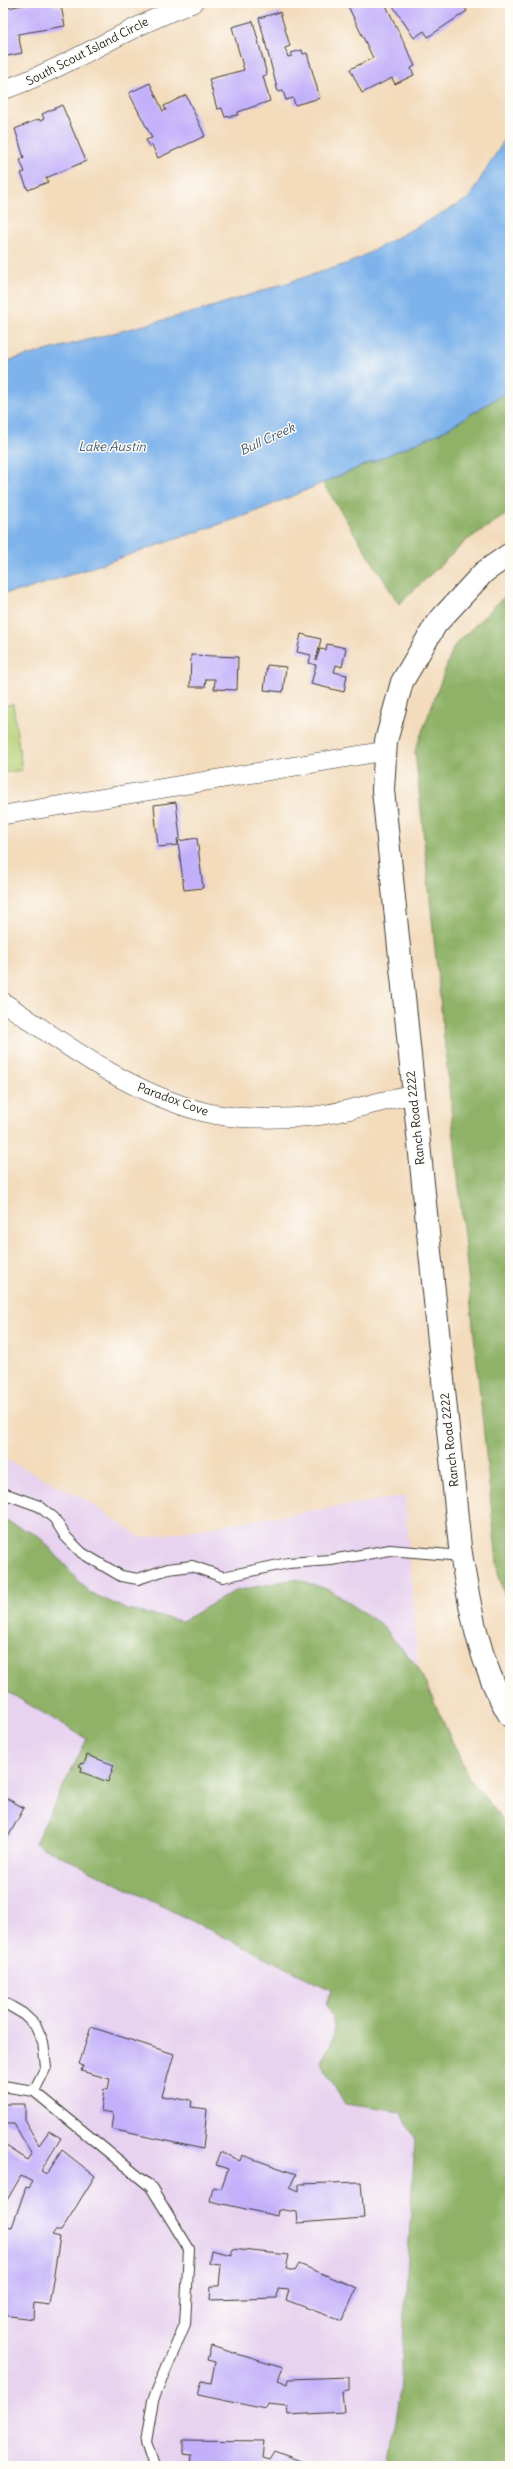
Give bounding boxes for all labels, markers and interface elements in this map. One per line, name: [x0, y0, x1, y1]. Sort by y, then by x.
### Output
street label: South Scout Island Circle: [23, 14, 151, 88]
water label: Bull Creek: [237, 418, 299, 459]
water label: Lake Austin: [78, 438, 146, 455]
street label: Ranch Road 2222: [403, 1070, 427, 1166]
street label: Paradox Cove: [135, 1079, 211, 1119]
street label: Ranch Road 2222: [437, 1392, 461, 1488]

